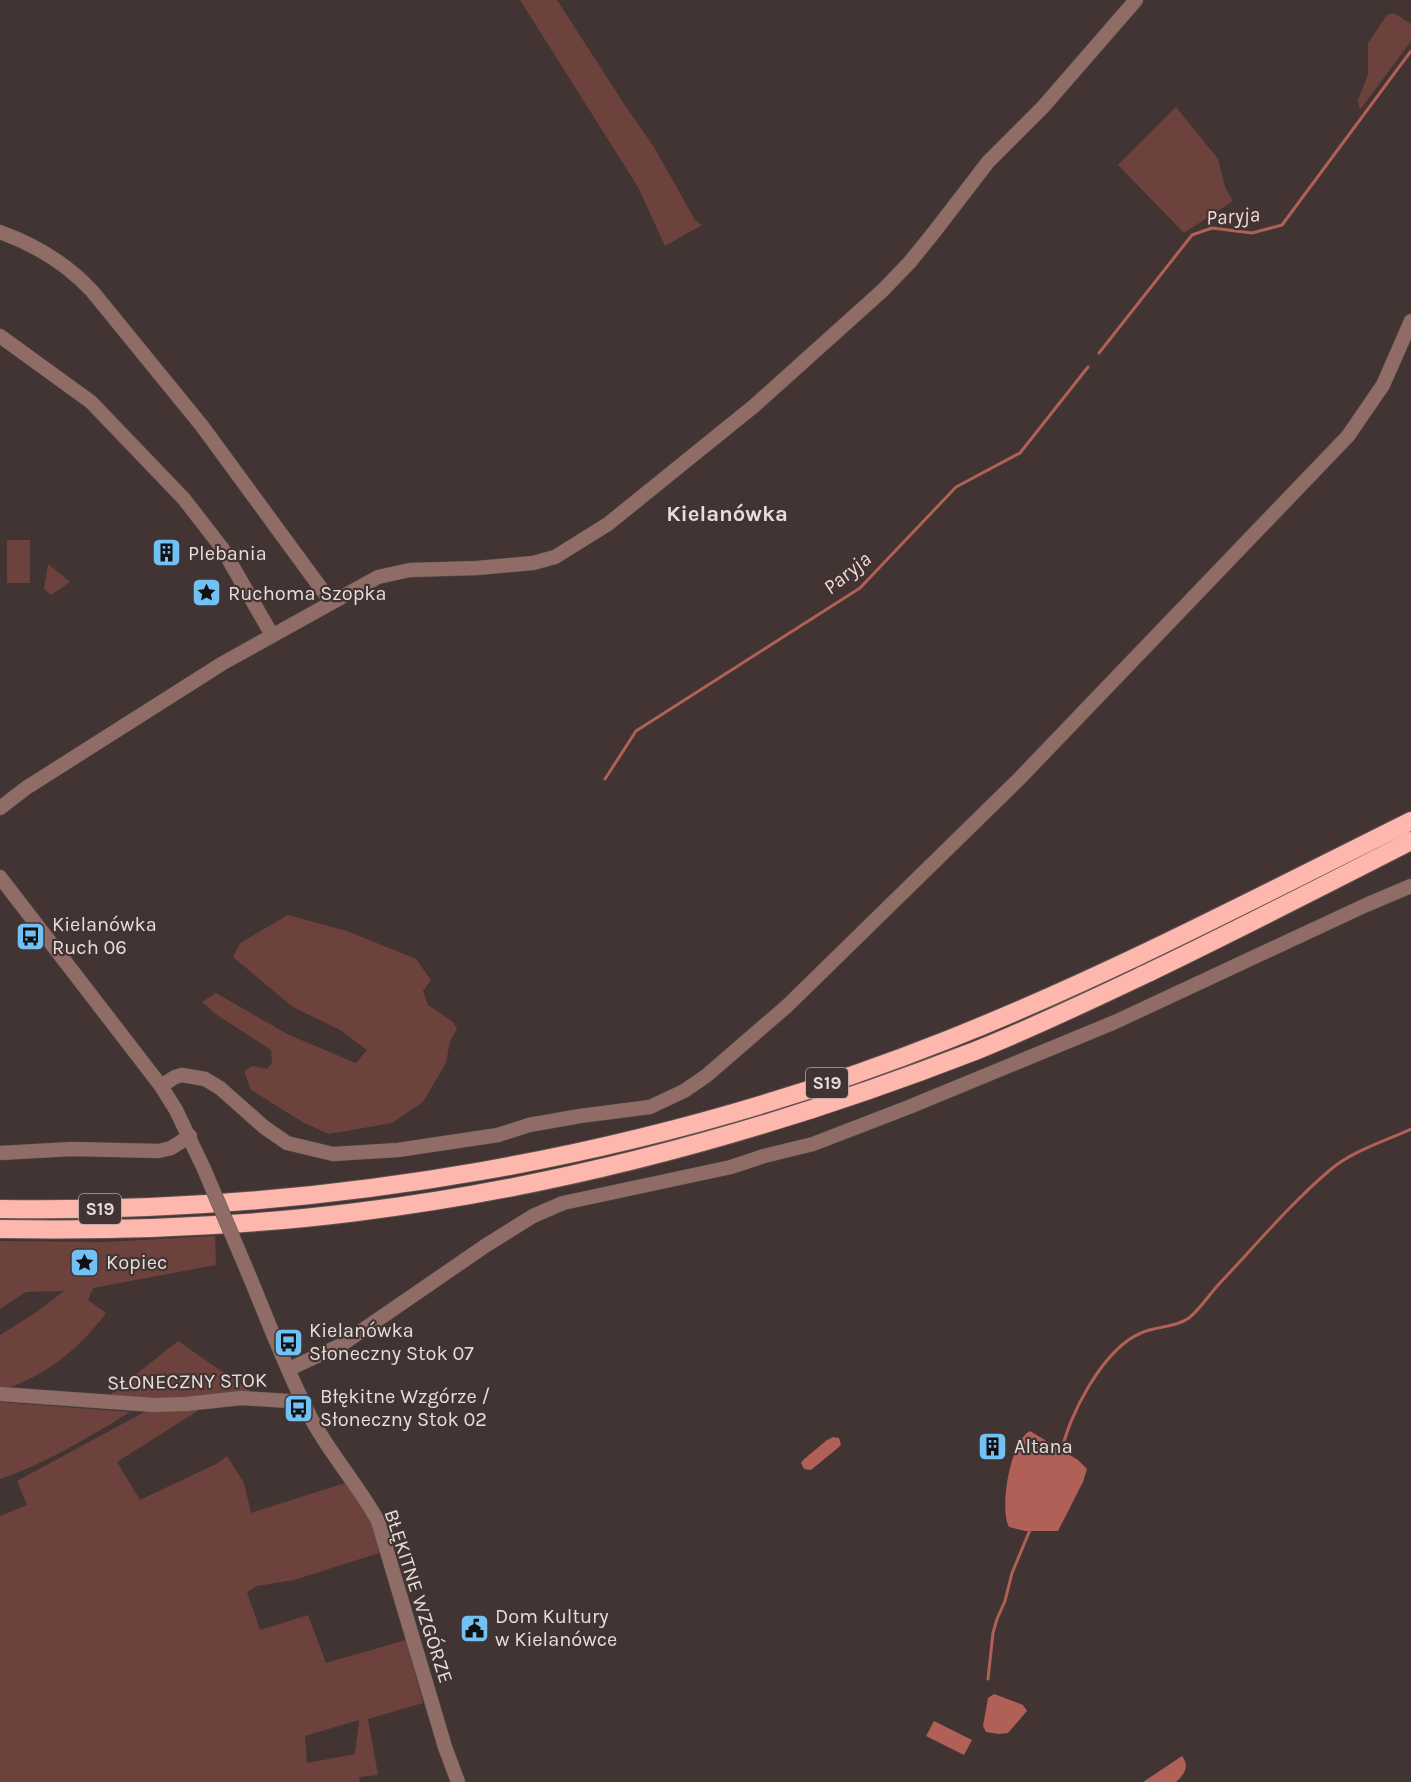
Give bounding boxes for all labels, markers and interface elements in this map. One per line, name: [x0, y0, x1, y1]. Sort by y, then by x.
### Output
water label: Paryja: [1205, 202, 1261, 230]
district label: Kielanówka: [666, 501, 788, 527]
building icon: Plebania: [151, 537, 183, 569]
place label: Plebania: [188, 542, 267, 565]
water label: Paryja: [818, 547, 876, 599]
place icon: Ruchoma Szopka: [191, 577, 223, 609]
place label: Ruchoma Szopka: [228, 582, 387, 605]
place label: Kielanówka Ruch 06: [52, 913, 157, 959]
bus stop icon: Kielanówka Ruch 06: [15, 920, 47, 952]
road number: S19: [806, 1068, 848, 1098]
road number: S19: [79, 1194, 121, 1224]
place icon: Kopiec: [69, 1246, 101, 1278]
place label: Kopiec: [106, 1251, 167, 1274]
place label: Kielanówka Słoneczny Stok 07: [309, 1319, 474, 1365]
bus stop icon: Kielanówka Słoneczny Stok 07: [272, 1326, 304, 1358]
street label: SŁONECZNY STOK: [107, 1369, 267, 1394]
place label: Błękitne Wzgórze / Słoneczny Stok 02: [320, 1385, 490, 1431]
bus stop icon: Błękitne Wzgórze / Słoneczny Stok 02: [283, 1392, 315, 1424]
building icon: Altana: [977, 1430, 1009, 1462]
place label: Altana: [1014, 1435, 1073, 1458]
street label: BŁĘKITNE WZGÓRZE: [380, 1506, 458, 1686]
place label: Dom Kultury w Kielanówce: [495, 1605, 617, 1651]
public building icon: Dom Kultury w Kielanówce: [458, 1612, 490, 1644]

